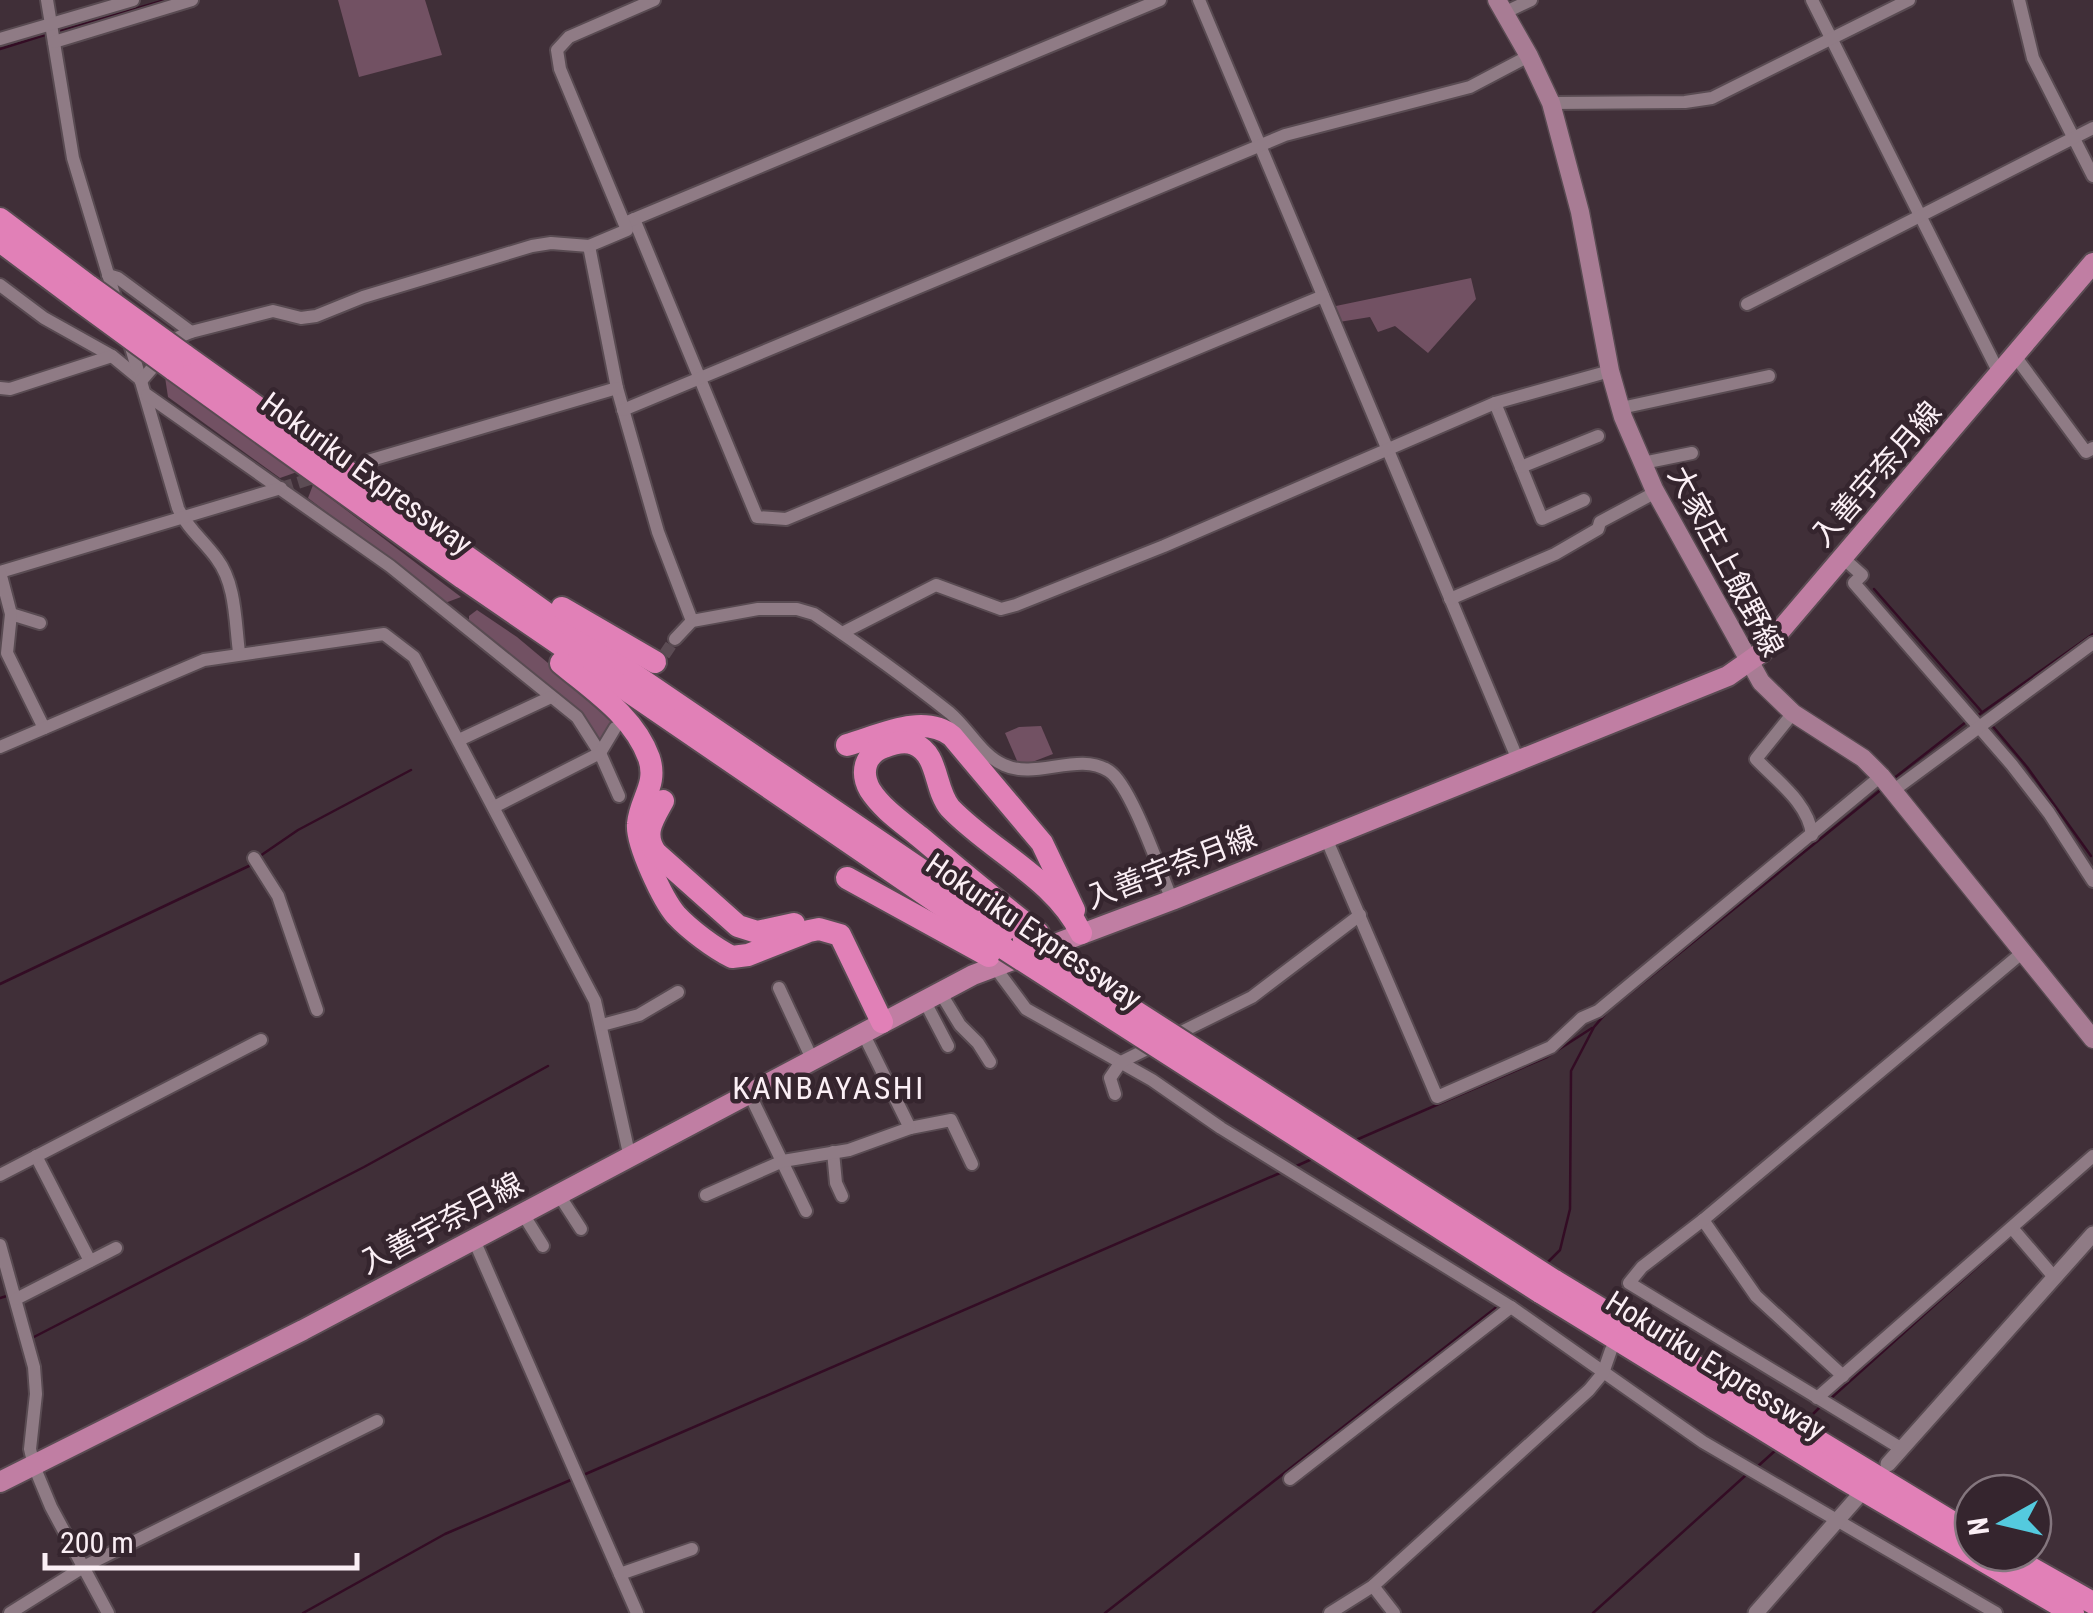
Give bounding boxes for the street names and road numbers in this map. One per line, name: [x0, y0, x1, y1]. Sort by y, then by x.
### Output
street label: Hokuriku Expressway: [255, 385, 479, 561]
street label: 入善宇奈月線: [1804, 395, 1948, 553]
street label: 大家庄上飯野線: [1661, 460, 1791, 662]
street label: 入善宇奈月線: [1081, 818, 1261, 916]
street label: Hokuriku Expressway: [920, 846, 1148, 1016]
street label: 入善宇奈月線: [353, 1165, 529, 1281]
street label: Hokuriku Expressway: [1600, 1283, 1832, 1447]

